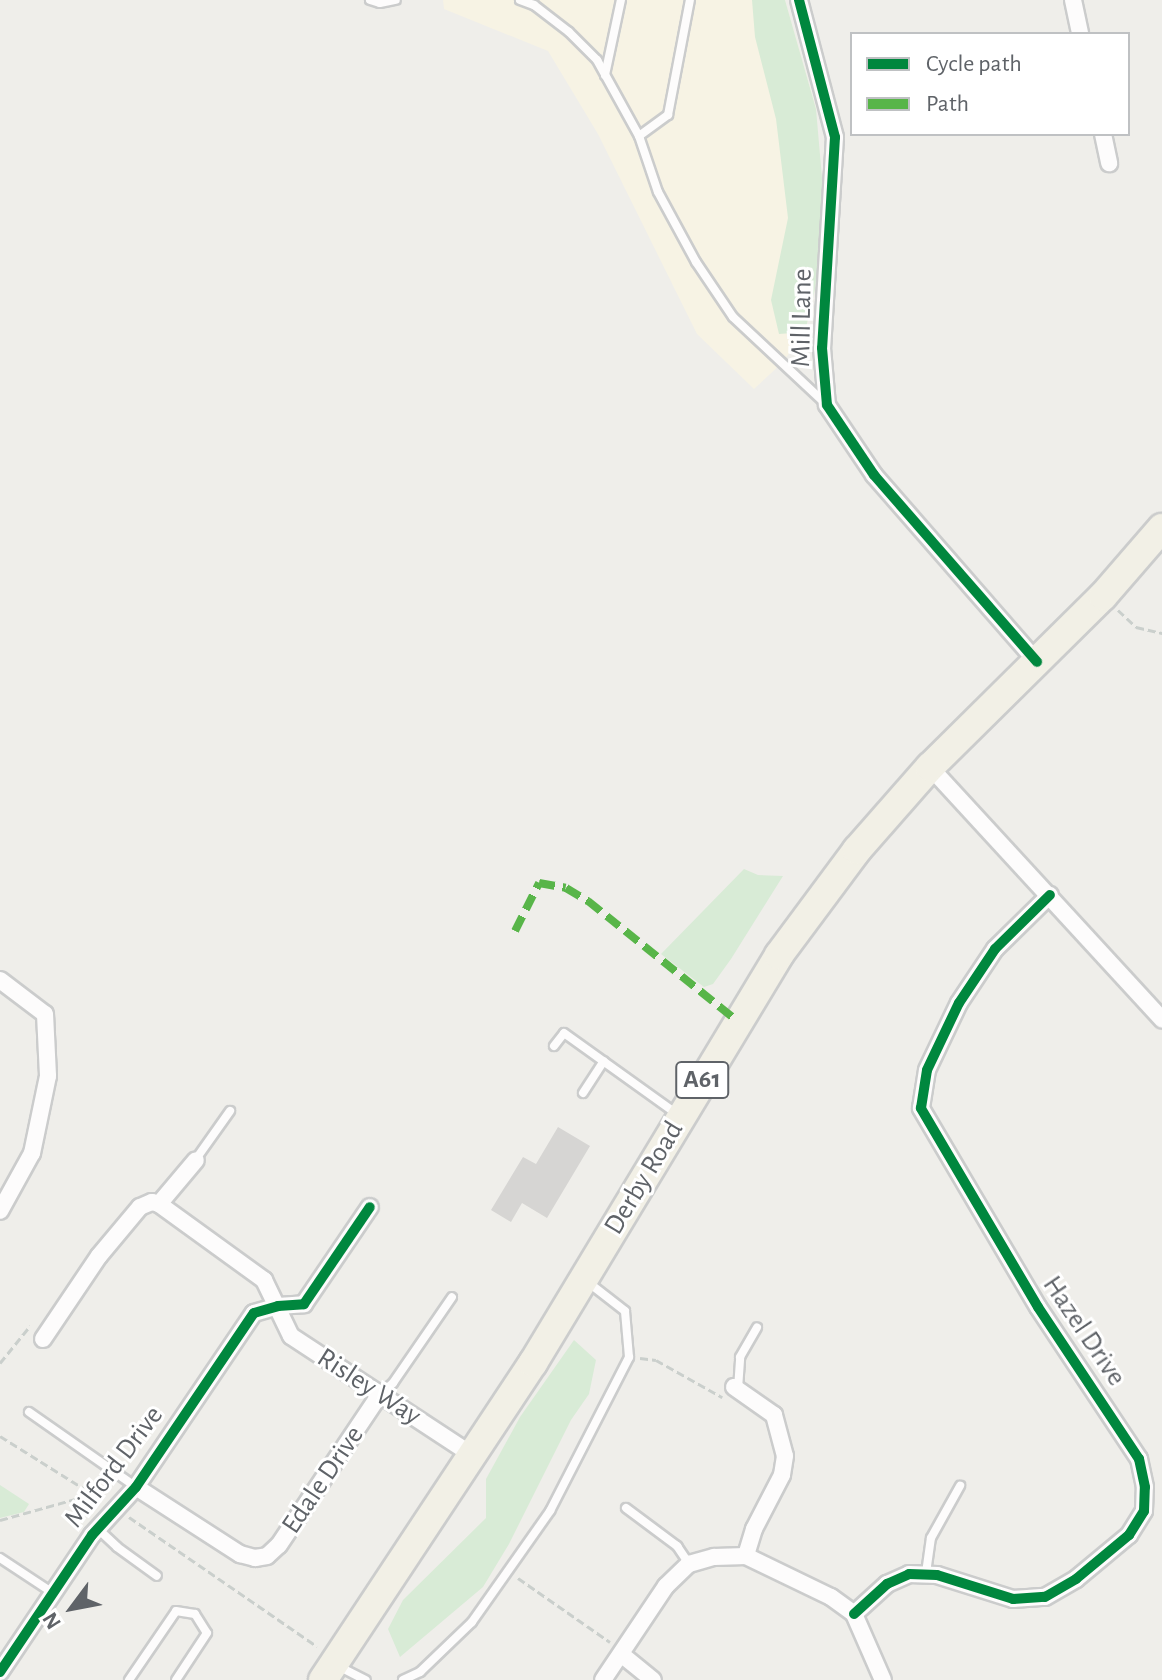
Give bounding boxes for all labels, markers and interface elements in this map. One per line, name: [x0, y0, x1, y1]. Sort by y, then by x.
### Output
legend: [850, 32, 1130, 136]
text: Cycle path: [926, 52, 1022, 76]
text: Path: [926, 92, 969, 116]
street label: Mill Lane: [784, 268, 820, 368]
road number: A61: [674, 1058, 730, 1102]
street label: Derby Road: [597, 1115, 691, 1241]
street label: Hazel Drive: [1035, 1270, 1133, 1392]
street label: Risley Way: [311, 1341, 427, 1433]
street label: Milford Drive: [57, 1400, 171, 1534]
street label: Edale Drive: [275, 1420, 371, 1540]
north arrow: [32, 1568, 112, 1648]
text: N: [38, 1608, 65, 1633]

